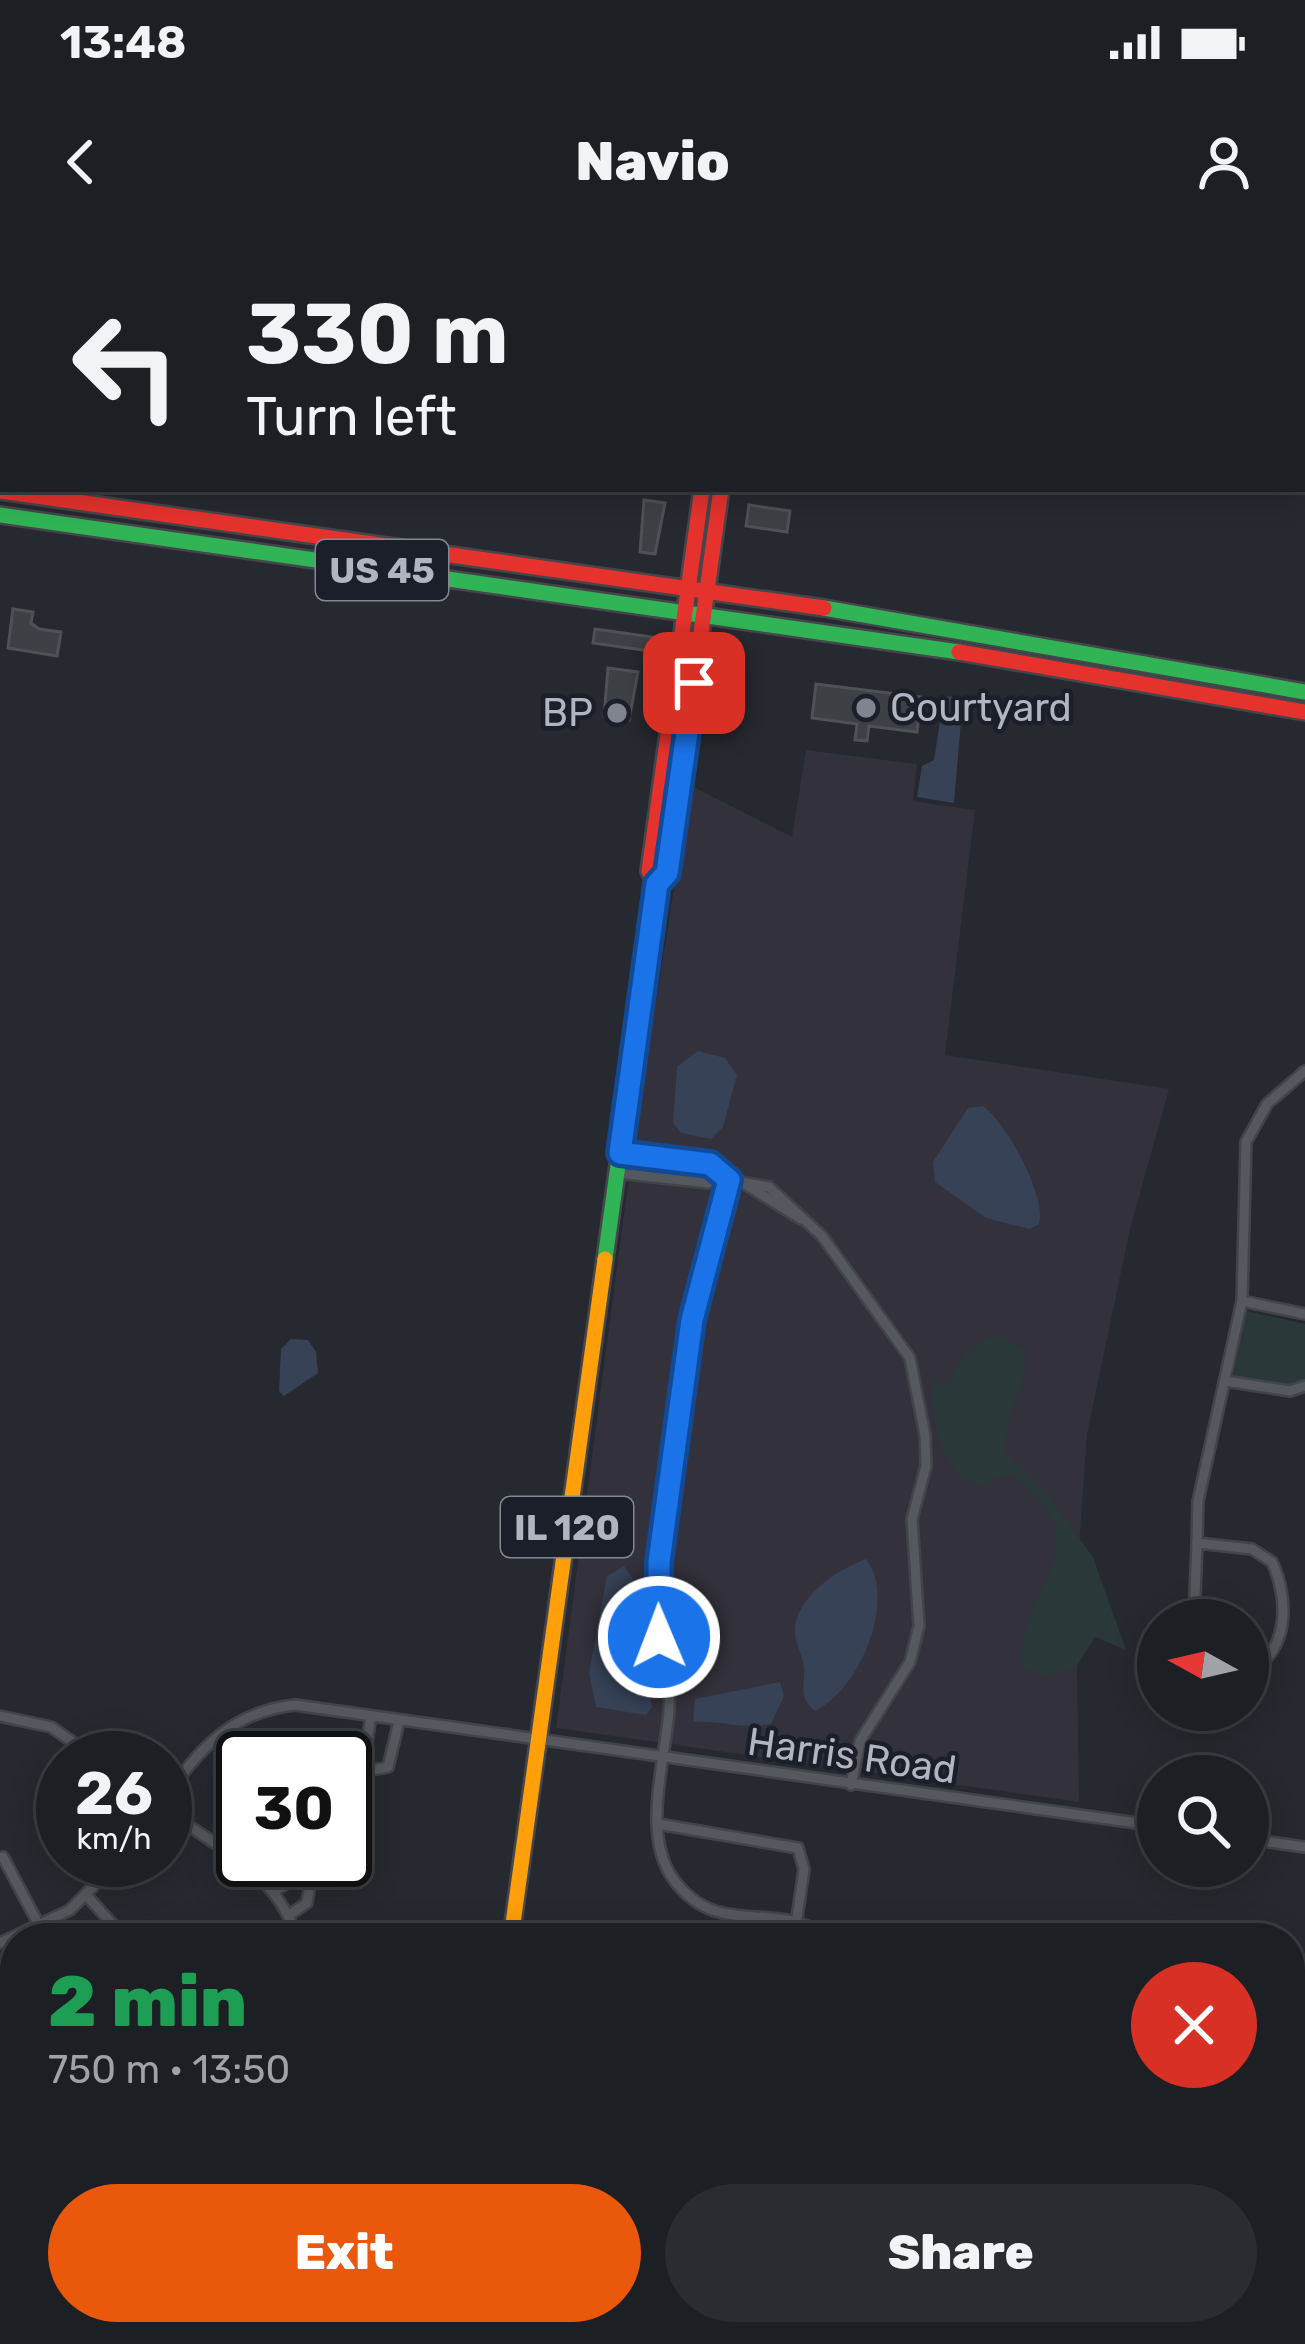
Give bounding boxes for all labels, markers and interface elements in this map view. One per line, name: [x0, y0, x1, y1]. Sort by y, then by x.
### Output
text: 13:48: [60, 16, 186, 69]
icon: back: [48, 129, 114, 195]
icon: person: [1191, 129, 1257, 195]
text: Navio: [575, 130, 730, 194]
text: 330 m: [246, 284, 509, 384]
icon: left: [48, 288, 204, 444]
text: Turn left: [246, 385, 457, 449]
road number: US 45: [316, 540, 448, 600]
pin: [643, 632, 745, 734]
icon: arrive: [661, 650, 727, 716]
place label: Courtyard: [890, 685, 1072, 731]
place label: BP: [542, 690, 593, 736]
marker: Courtyard: [853, 695, 879, 721]
marker: BP: [604, 700, 630, 726]
road number: IL 120: [501, 1497, 633, 1557]
position arrow: [596, 1574, 722, 1700]
north arrow: [1137, 1599, 1269, 1731]
map controls: [1137, 1599, 1269, 1887]
street label: Harris Road: [745, 1719, 959, 1793]
speed limit sign: 30: [216, 1731, 372, 1887]
button: search: [1137, 1755, 1269, 1887]
text: 26: [75, 1758, 153, 1829]
text: km/h: [77, 1821, 151, 1857]
text: 2 min: [48, 1959, 247, 2044]
button: close: [1131, 1962, 1257, 2088]
text: 750 m · 13:50: [48, 2047, 290, 2093]
button: Exit: [48, 2184, 641, 2322]
button: Share: [665, 2184, 1257, 2322]

